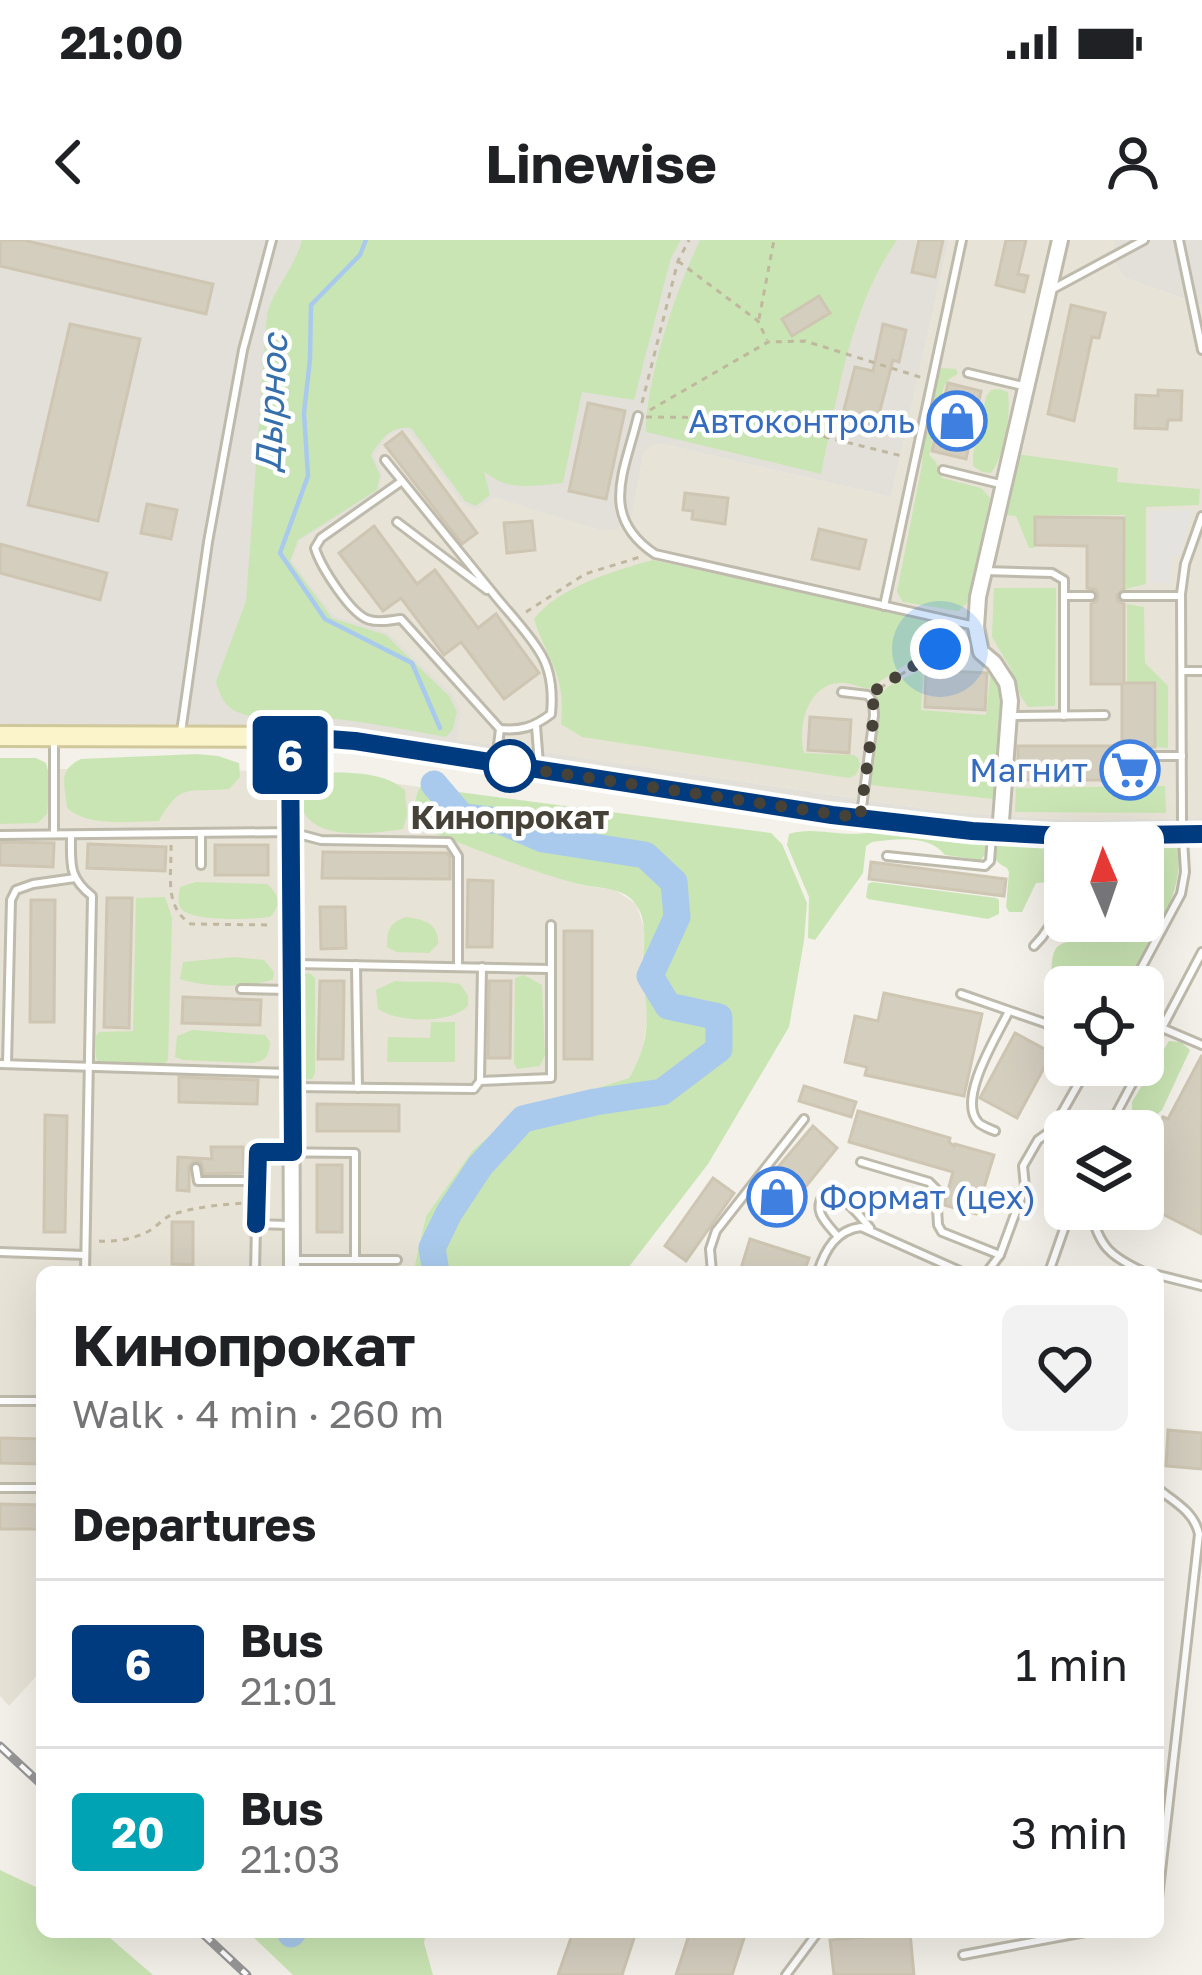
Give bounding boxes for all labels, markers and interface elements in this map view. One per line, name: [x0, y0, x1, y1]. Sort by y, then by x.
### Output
text: 21:00: [60, 15, 184, 69]
icon: back: [36, 129, 102, 195]
icon: person: [1100, 129, 1166, 195]
text: Linewise: [485, 130, 717, 195]
water label: Дырнос: [245, 331, 296, 474]
shop icon: Автоконтроль: [926, 390, 988, 452]
place label: Автоконтроль: [688, 401, 915, 440]
your location: [910, 619, 970, 679]
line badge: 6: [251, 716, 329, 794]
text: 6: [277, 730, 303, 780]
supermarket icon: Магнит: [1099, 739, 1161, 801]
marker: Кинопрокат: [485, 741, 535, 791]
place label: Магнит: [969, 750, 1088, 789]
place label: Кинопрокат: [411, 797, 609, 836]
north arrow: [1044, 822, 1164, 942]
map controls: [1044, 822, 1164, 1230]
button: locate: [1044, 966, 1164, 1086]
button: layers: [1044, 1110, 1164, 1230]
shop icon: Формат (цех): [746, 1166, 808, 1228]
place label: Формат (цех): [819, 1177, 1036, 1216]
button: heart: [1002, 1305, 1128, 1431]
text: Кинопрокат: [72, 1310, 416, 1379]
text: Walk · 4 min · 260 m: [72, 1390, 444, 1437]
text: Departures: [72, 1497, 316, 1551]
text: Bus: [240, 1613, 324, 1667]
text: 1 min: [1015, 1637, 1128, 1691]
text: 6: [125, 1639, 151, 1689]
text: 21:01: [240, 1667, 336, 1714]
text: Bus: [240, 1781, 324, 1835]
text: 3 min: [1011, 1805, 1128, 1859]
text: 20: [112, 1807, 164, 1857]
text: 21:03: [240, 1835, 340, 1882]

